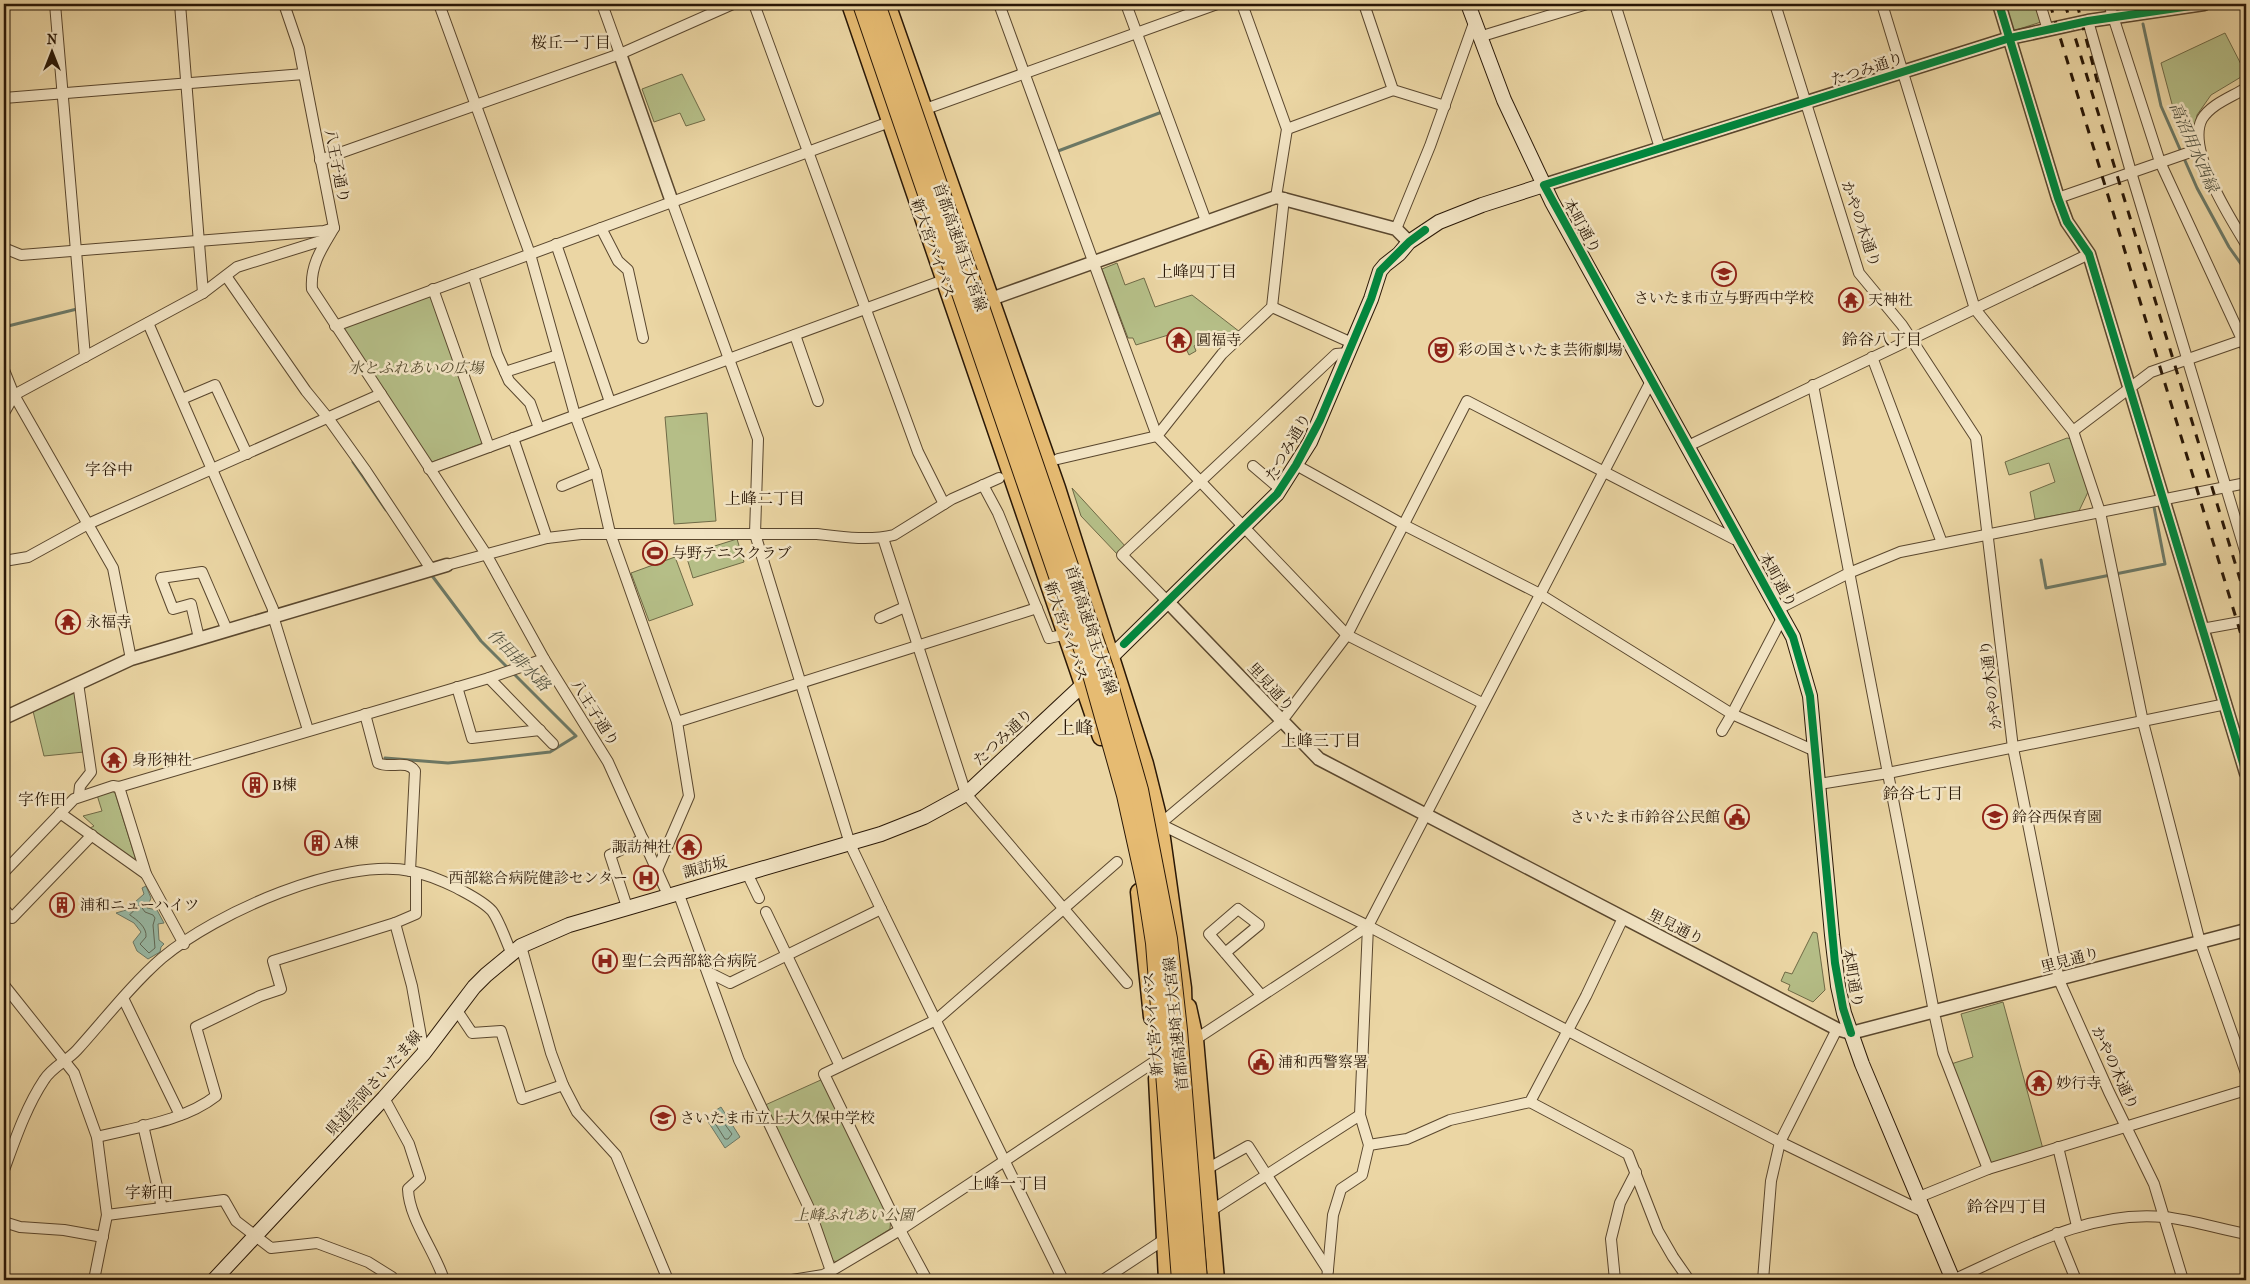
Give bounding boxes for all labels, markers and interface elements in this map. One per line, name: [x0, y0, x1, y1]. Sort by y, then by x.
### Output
north arrow: [28, 28, 78, 78]
text: N: [47, 31, 58, 48]
district label: 桜丘一丁目: [531, 33, 611, 52]
street label: たつみ通り: [1829, 49, 1905, 89]
water label: 高沼用水西縁: [2166, 99, 2223, 197]
street label: 八王子通り: [321, 127, 353, 205]
street label: かやの木通り: [1838, 179, 1884, 269]
street label: 首都高速埼玉大宮線: [930, 180, 990, 314]
street label: 本町通り: [1560, 195, 1604, 257]
street label: 新大宮バイパス: [907, 196, 959, 300]
school or university icon: さいたま市立与野西中学校: [1711, 261, 1737, 287]
district label: 上峰四丁目: [1157, 262, 1237, 281]
temple icon: 天神社: [1838, 287, 1864, 313]
place label: さいたま市立与野西中学校: [1634, 289, 1814, 307]
place label: 天神社: [1868, 291, 1913, 309]
temple icon: 圓福寺: [1166, 327, 1192, 353]
district label: 鈴谷八丁目: [1841, 330, 1922, 349]
place label: 圓福寺: [1196, 331, 1241, 349]
theatre icon: 彩の国さいたま芸術劇場: [1428, 337, 1454, 363]
place label: 彩の国さいたま芸術劇場: [1458, 341, 1623, 359]
park label: 水とふれあいの広場: [348, 359, 485, 377]
street label: たつみ通り: [1261, 410, 1315, 484]
district label: 字谷中: [85, 460, 133, 479]
district label: 上峰二丁目: [725, 489, 805, 508]
sports icon: 与野テニスクラブ: [642, 540, 668, 566]
place label: 与野テニスクラブ: [672, 544, 791, 562]
street label: 本町通り: [1756, 549, 1800, 611]
street label: 首都高速埼玉大宮線: [1062, 563, 1120, 697]
street label: 新大宮バイパス: [1040, 579, 1092, 683]
temple icon: 永福寺: [55, 609, 81, 635]
place label: 永福寺: [86, 613, 131, 631]
water label: 作田排水路: [484, 625, 555, 696]
street label: かやの木通り: [1977, 639, 2005, 731]
street label: 里見通り: [1244, 659, 1298, 715]
street label: 八王子通り: [567, 676, 623, 750]
street label: たつみ通り: [969, 705, 1037, 769]
district label: 上峰: [1057, 718, 1093, 739]
district label: 上峰三丁目: [1281, 731, 1361, 750]
temple icon: 身形神社: [101, 747, 127, 773]
place label: 身形神社: [132, 751, 192, 769]
building icon: B棟: [242, 772, 268, 798]
place label: B棟: [272, 776, 297, 794]
district label: 鈴谷七丁目: [1882, 784, 1963, 803]
district label: 字作田: [18, 790, 66, 809]
public building icon: さいたま市鈴谷公民館: [1724, 804, 1750, 830]
school or university icon: 鈴谷西保育園: [1982, 804, 2008, 830]
place label: さいたま市鈴谷公民館: [1570, 808, 1720, 826]
place label: 鈴谷西保育園: [2012, 808, 2102, 826]
building icon: A棟: [304, 830, 330, 856]
place label: A棟: [333, 834, 359, 852]
temple icon: 諏訪神社: [676, 834, 702, 860]
place label: 諏訪神社: [612, 838, 672, 856]
street label: 諏訪坂: [681, 852, 729, 882]
hospital icon: 西部総合病院健診センター: [633, 865, 659, 891]
place label: 西部総合病院健診センター: [449, 869, 628, 887]
building icon: 浦和ニューハイツ: [49, 892, 75, 918]
place label: 浦和ニューハイツ: [80, 896, 199, 914]
street label: 里見通り: [1645, 905, 1707, 949]
street label: 里見通り: [2039, 944, 2101, 976]
street label: 本町通り: [1839, 947, 1867, 1009]
hospital icon: 聖仁会西部総合病院: [592, 948, 618, 974]
place label: 聖仁会西部総合病院: [622, 952, 757, 970]
street label: 首都高速埼玉大宮線: [1160, 956, 1192, 1092]
street label: 新大宮バイパス: [1139, 971, 1167, 1077]
street label: かやの木通り: [2088, 1023, 2142, 1113]
street label: 県道宗岡さいたま線: [322, 1027, 426, 1139]
public building icon: 浦和西警察署: [1248, 1049, 1274, 1075]
place label: 浦和西警察署: [1278, 1053, 1368, 1071]
temple icon: 妙行寺: [2026, 1070, 2052, 1096]
place label: 妙行寺: [2056, 1074, 2101, 1092]
school or university icon: さいたま市立上大久保中学校: [650, 1105, 676, 1131]
place label: さいたま市立上大久保中学校: [680, 1109, 875, 1127]
district label: 上峰一丁目: [968, 1174, 1048, 1193]
district label: 字新田: [125, 1183, 173, 1202]
district label: 鈴谷四丁目: [1966, 1197, 2047, 1216]
park label: 上峰ふれあい公園: [794, 1206, 917, 1224]

